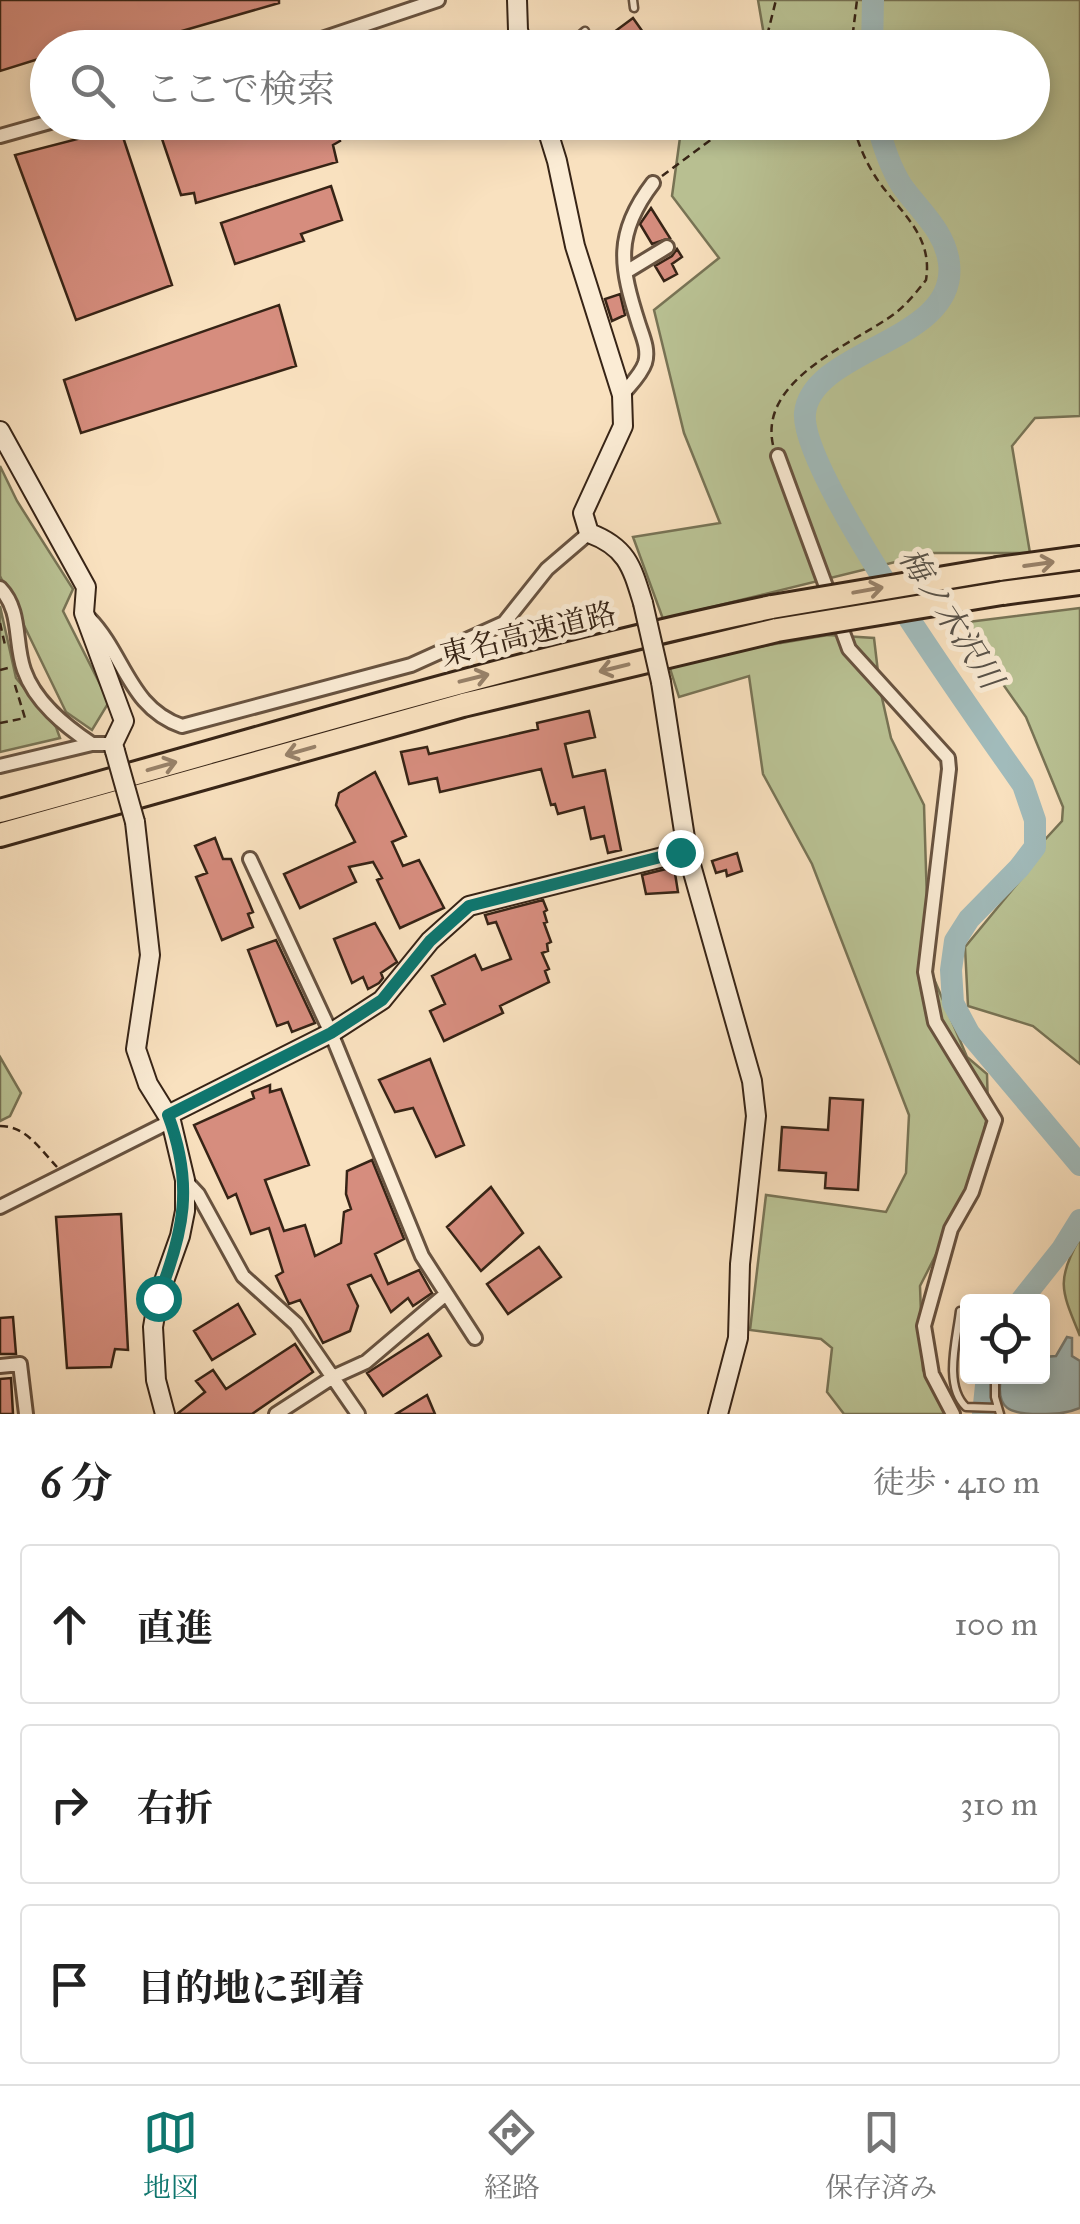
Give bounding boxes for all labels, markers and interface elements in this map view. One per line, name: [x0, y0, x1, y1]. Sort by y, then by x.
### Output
search box: [30, 30, 1050, 140]
icon: search: [65, 58, 120, 113]
text: ここで検索: [145, 66, 335, 112]
water label: 梅ノ木沢川: [891, 541, 1012, 698]
one-way arrow: [1022, 554, 1055, 572]
one-way arrow: [851, 580, 884, 599]
street label: 東名高速道路: [436, 595, 620, 673]
one-way arrow: [599, 660, 631, 678]
one-way arrow: [458, 667, 489, 686]
one-way arrow: [285, 743, 316, 761]
one-way arrow: [145, 756, 177, 774]
route end: [658, 830, 704, 876]
route start: [136, 1276, 182, 1322]
map controls: [960, 1294, 1050, 1384]
button: locate: [960, 1294, 1050, 1384]
text: 6 分: [40, 1457, 113, 1509]
text: 徒歩 · 410 m: [872, 1463, 1040, 1502]
icon: ahead: [42, 1597, 97, 1652]
text: 直進: [137, 1605, 213, 1651]
text: 100 m: [954, 1605, 1038, 1644]
icon: right: [42, 1777, 97, 1832]
text: 右折: [137, 1785, 213, 1831]
text: 310 m: [960, 1785, 1038, 1824]
icon: arrive: [42, 1957, 97, 2012]
text: 目的地に到着: [137, 1965, 365, 2011]
tab: 地図: [143, 2105, 199, 2205]
tab: 経路: [484, 2105, 540, 2205]
tab: 保存済み: [825, 2105, 937, 2205]

